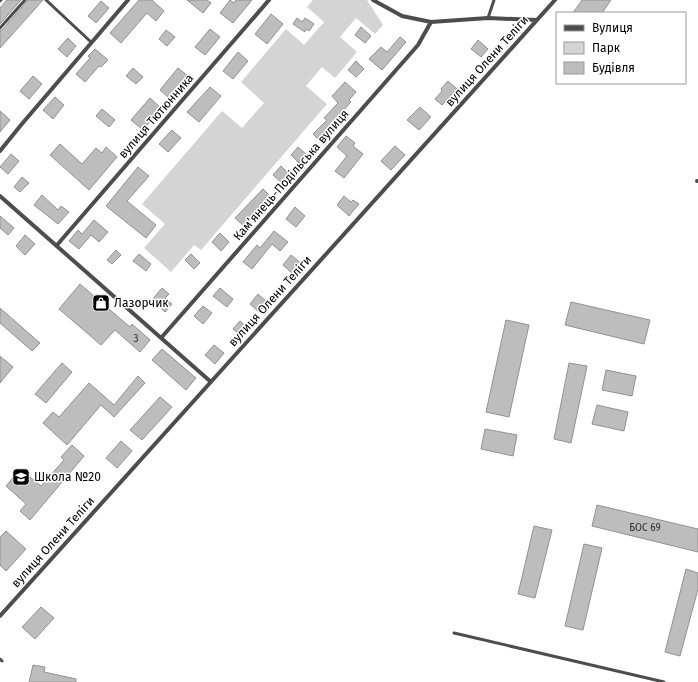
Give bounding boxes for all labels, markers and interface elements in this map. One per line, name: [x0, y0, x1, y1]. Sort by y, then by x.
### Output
legend: [556, 12, 686, 84]
street label: вулиця Олени Теліги: [443, 13, 531, 109]
text: Вулиця: [592, 21, 633, 35]
text: Парк: [592, 41, 621, 55]
text: Будівля: [592, 61, 635, 75]
street label: вулиця Тютюнника: [116, 71, 196, 161]
street label: Камʼянець-Подільська вулиця: [230, 107, 352, 243]
street label: вулиця Олени Теліги: [226, 253, 314, 349]
shop icon: Лазорчик: [91, 293, 111, 313]
place label: Лазорчик: [114, 296, 169, 310]
house number: 3: [134, 333, 139, 345]
school or university icon: Школа №20: [11, 467, 31, 487]
place label: Школа №20: [34, 470, 101, 484]
street label: вулиця Олени Теліги: [9, 494, 97, 590]
house number: БОС 69: [629, 522, 661, 534]

